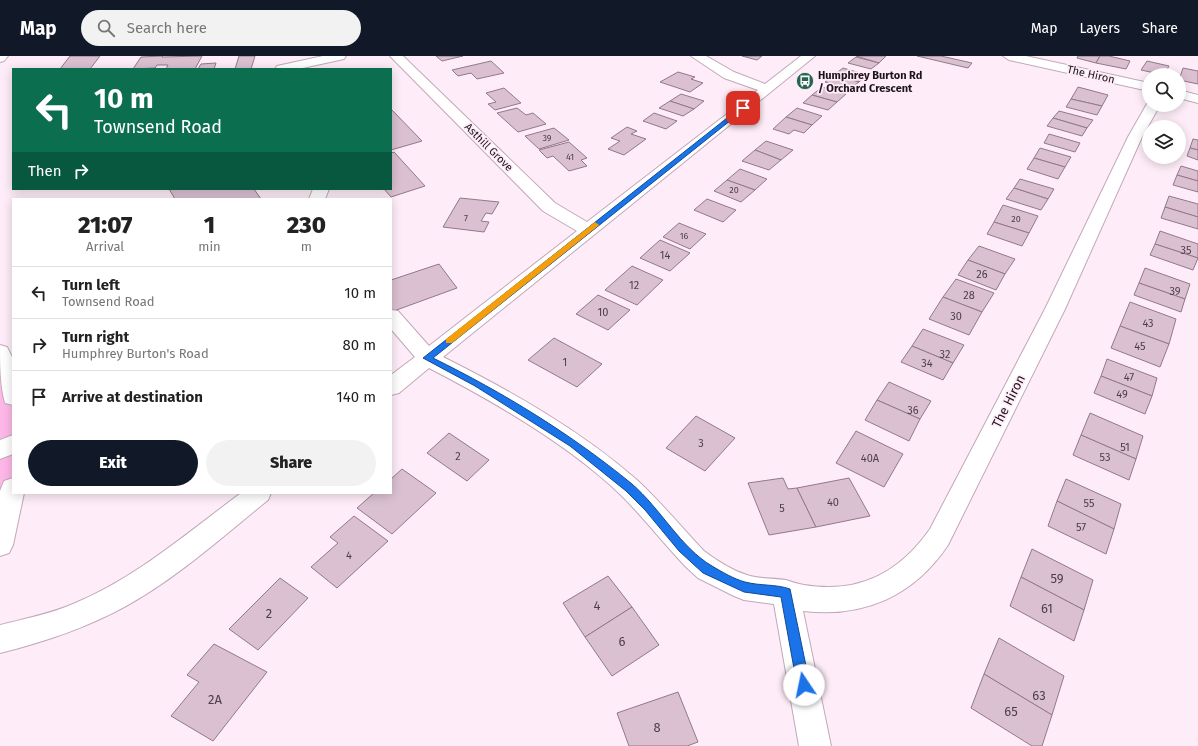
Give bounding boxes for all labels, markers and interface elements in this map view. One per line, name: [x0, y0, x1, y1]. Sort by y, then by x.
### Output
search box: [81, 10, 361, 46]
text: Map: [20, 17, 57, 40]
icon: search: [95, 17, 117, 39]
text: Search here: [127, 19, 207, 37]
text: Map: [1031, 20, 1057, 37]
text: Layers: [1079, 20, 1120, 37]
text: Share: [1142, 20, 1178, 37]
street label: The Hiron: [1066, 63, 1116, 86]
map controls: [1142, 68, 1186, 164]
button: search: [1142, 68, 1186, 112]
place label: Humphrey Burton Rd / Orchard Crescent: [818, 69, 922, 95]
bus stop icon: Humphrey Burton Rd / Orchard Crescent: [795, 71, 815, 91]
text: 10 m: [94, 82, 154, 115]
icon: left: [28, 84, 80, 136]
pin: [726, 91, 760, 125]
icon: arrive: [732, 97, 754, 119]
text: Townsend Road: [94, 116, 222, 138]
button: layers: [1142, 120, 1186, 164]
street label: Asthill Grove: [462, 121, 515, 174]
house number: 39: [542, 133, 552, 143]
house number: 41: [566, 152, 574, 162]
icon: right: [70, 160, 92, 182]
text: Then: [28, 162, 62, 180]
house number: 20: [729, 185, 739, 195]
text: 21:07: [78, 211, 132, 239]
text: 1: [204, 211, 215, 239]
text: 230: [287, 211, 326, 239]
house number: 7: [464, 213, 468, 223]
house number: 20: [1011, 214, 1021, 224]
house number: 16: [680, 231, 689, 241]
text: Arrival: [86, 239, 124, 254]
text: min: [198, 239, 221, 254]
text: m: [301, 239, 312, 254]
house number: 35: [1181, 244, 1192, 257]
house number: 14: [660, 249, 670, 262]
house number: 26: [976, 268, 988, 281]
text: Turn left: [62, 276, 120, 294]
house number: 12: [629, 279, 639, 292]
icon: left: [28, 282, 50, 304]
text: 10 m: [344, 284, 376, 302]
house number: 39: [1169, 285, 1181, 298]
house number: 28: [963, 289, 975, 302]
text: Townsend Road: [62, 294, 155, 309]
house number: 10: [598, 306, 608, 319]
house number: 30: [950, 310, 962, 323]
house number: 43: [1142, 317, 1154, 330]
text: Turn right: [62, 328, 129, 346]
icon: right: [28, 334, 50, 356]
text: 80 m: [343, 336, 376, 354]
house number: 45: [1134, 340, 1146, 353]
text: Humphrey Burton's Road: [62, 346, 209, 361]
house number: 32: [940, 348, 950, 361]
house number: 1: [563, 356, 567, 369]
house number: 34: [921, 357, 933, 370]
house number: 47: [1124, 371, 1134, 384]
street label: The Hiron: [989, 372, 1028, 430]
icon: arrive: [28, 386, 50, 408]
text: Arrive at destination: [62, 388, 203, 406]
text: 140 m: [336, 388, 376, 406]
house number: 49: [1116, 388, 1128, 401]
house number: 36: [907, 404, 919, 417]
house number: 3: [698, 437, 704, 450]
button: Exit: [28, 440, 198, 486]
button: Share: [206, 440, 376, 486]
house number: 51: [1120, 441, 1130, 454]
house number: 2: [455, 450, 461, 463]
house number: 53: [1100, 451, 1110, 464]
house number: 40A: [861, 452, 880, 465]
house number: 40: [827, 496, 839, 509]
house number: 55: [1084, 497, 1095, 510]
house number: 5: [779, 502, 785, 515]
house number: 57: [1076, 521, 1086, 534]
house number: 4: [346, 549, 352, 562]
house number: 59: [1050, 571, 1064, 586]
house number: 4: [594, 598, 601, 613]
house number: 61: [1041, 601, 1053, 616]
house number: 2: [266, 606, 272, 621]
house number: 6: [619, 634, 626, 649]
position arrow: [783, 664, 825, 706]
house number: 63: [1032, 688, 1046, 703]
house number: 2A: [208, 692, 222, 707]
house number: 65: [1004, 704, 1018, 719]
house number: 8: [653, 720, 661, 735]

